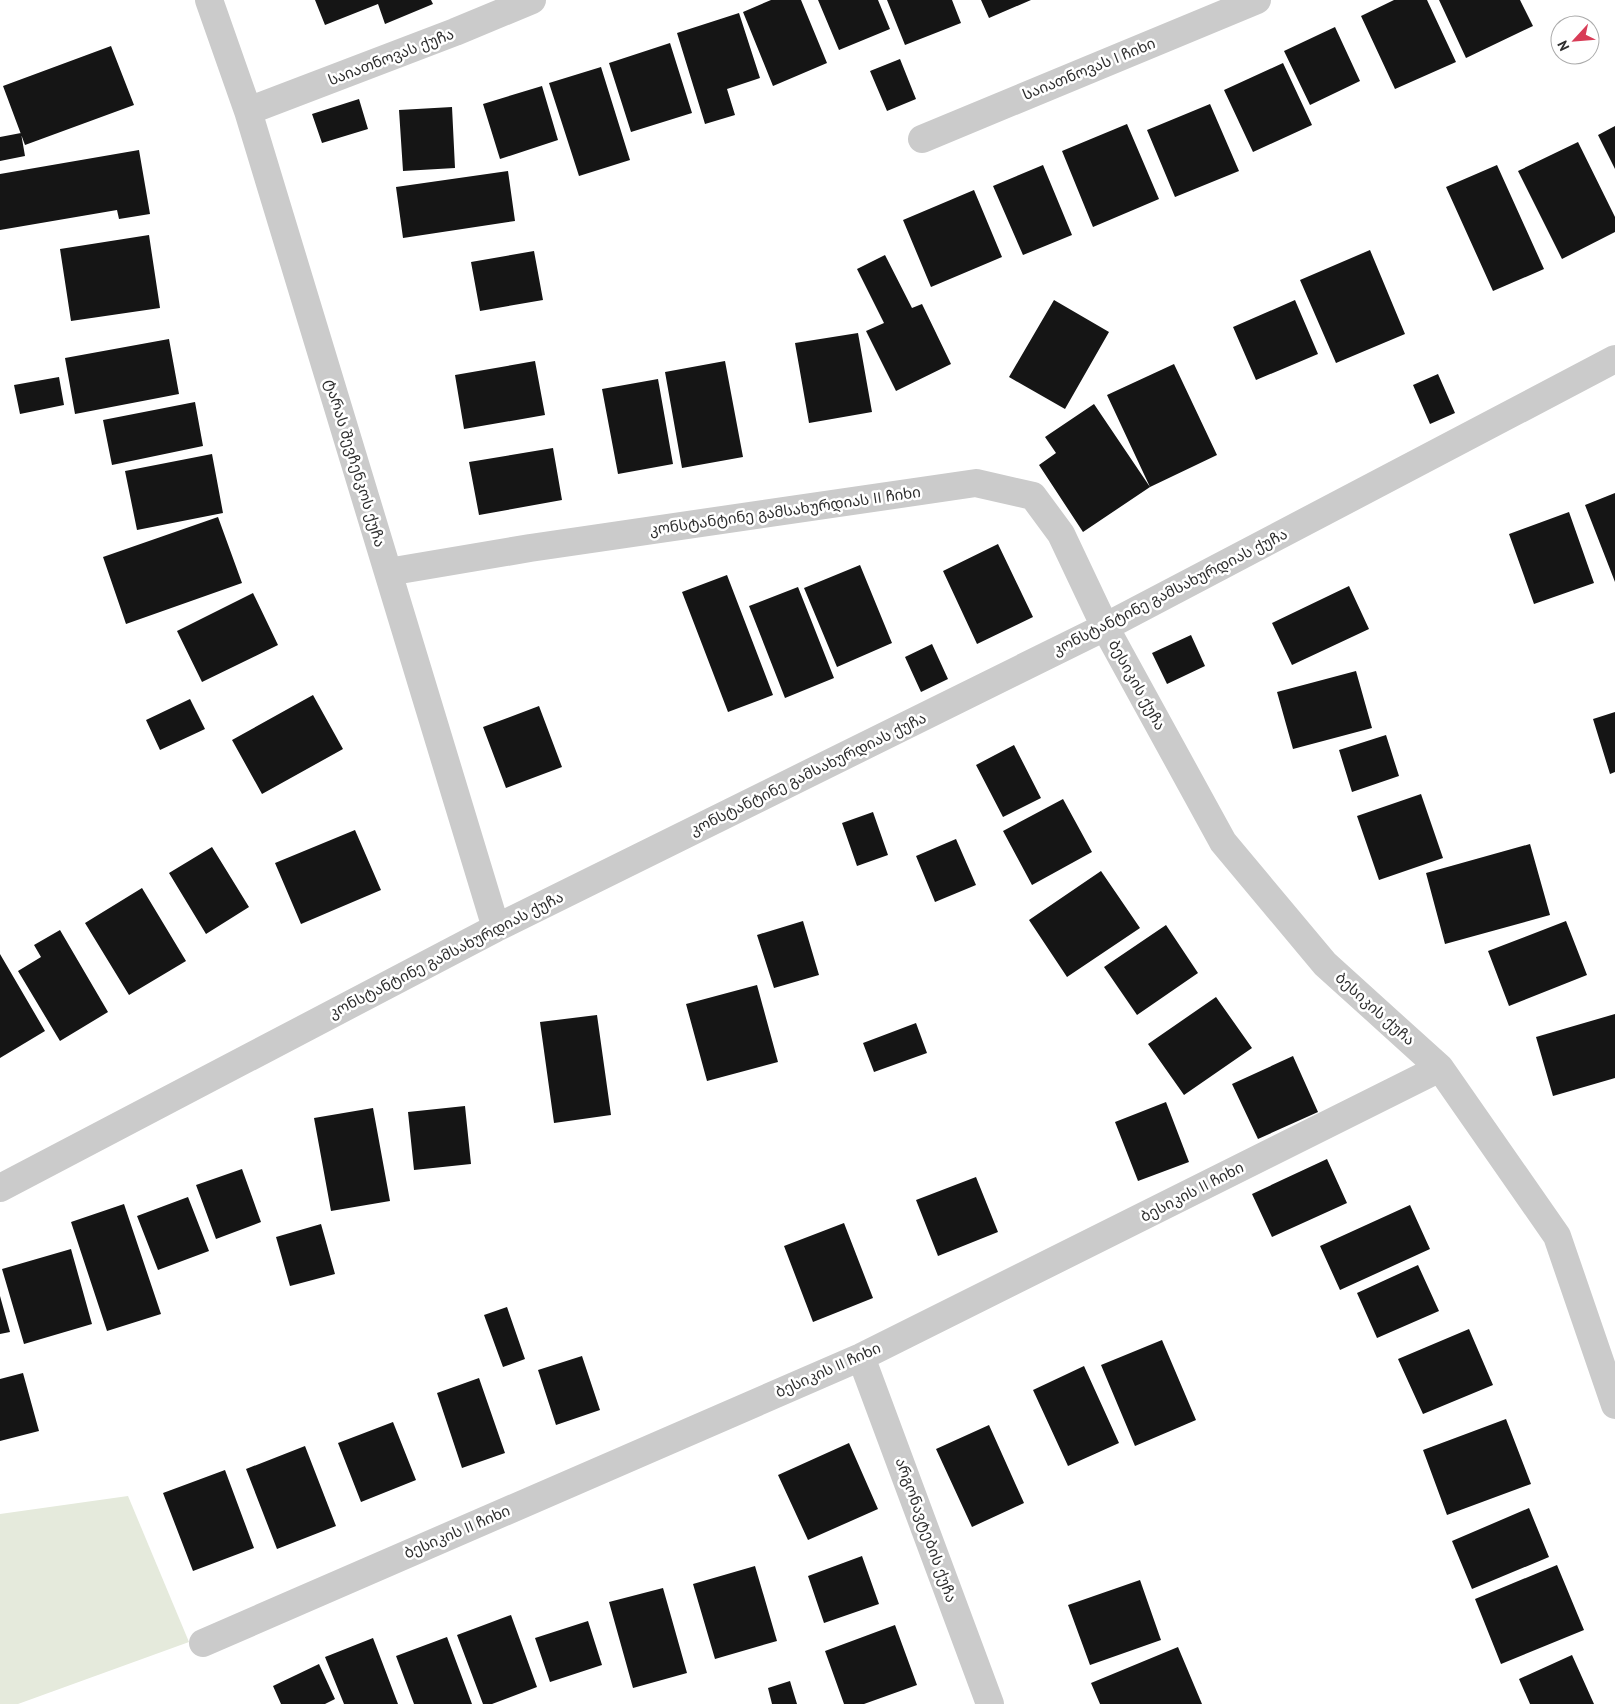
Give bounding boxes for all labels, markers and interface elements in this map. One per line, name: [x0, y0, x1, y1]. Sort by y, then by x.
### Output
north arrow: [1550, 15, 1600, 65]
street label: საიათნოვას ქუჩა: [325, 24, 456, 89]
street label: საიათნოვას I ჩიხი: [1020, 33, 1158, 104]
text: N: [1553, 38, 1573, 54]
street label: ტარას შევჩენკოს ქუჩა: [321, 377, 390, 549]
street label: კონსტანტინე გამსახურდიას II ჩიხი: [648, 482, 922, 539]
street label: კონსტანტინე გამსახურდიას ქუჩა: [1049, 524, 1290, 659]
street label: ბესიკის ქუჩა: [1105, 636, 1170, 733]
street label: კონსტანტინე გამსახურდიას ქუჩა: [686, 708, 929, 839]
street label: კონსტანტინე გამსახურდიას ქუჩა: [325, 887, 566, 1022]
street label: ბესიკის ქუჩა: [1332, 968, 1419, 1049]
street label: ბესიკის II ჩიხი: [1137, 1157, 1247, 1226]
street label: ბესიკის II ჩიხი: [772, 1338, 883, 1401]
street label: არგონავტების ქუჩა: [891, 1455, 962, 1605]
street label: ბესიკის II ჩიხი: [401, 1501, 513, 1562]

